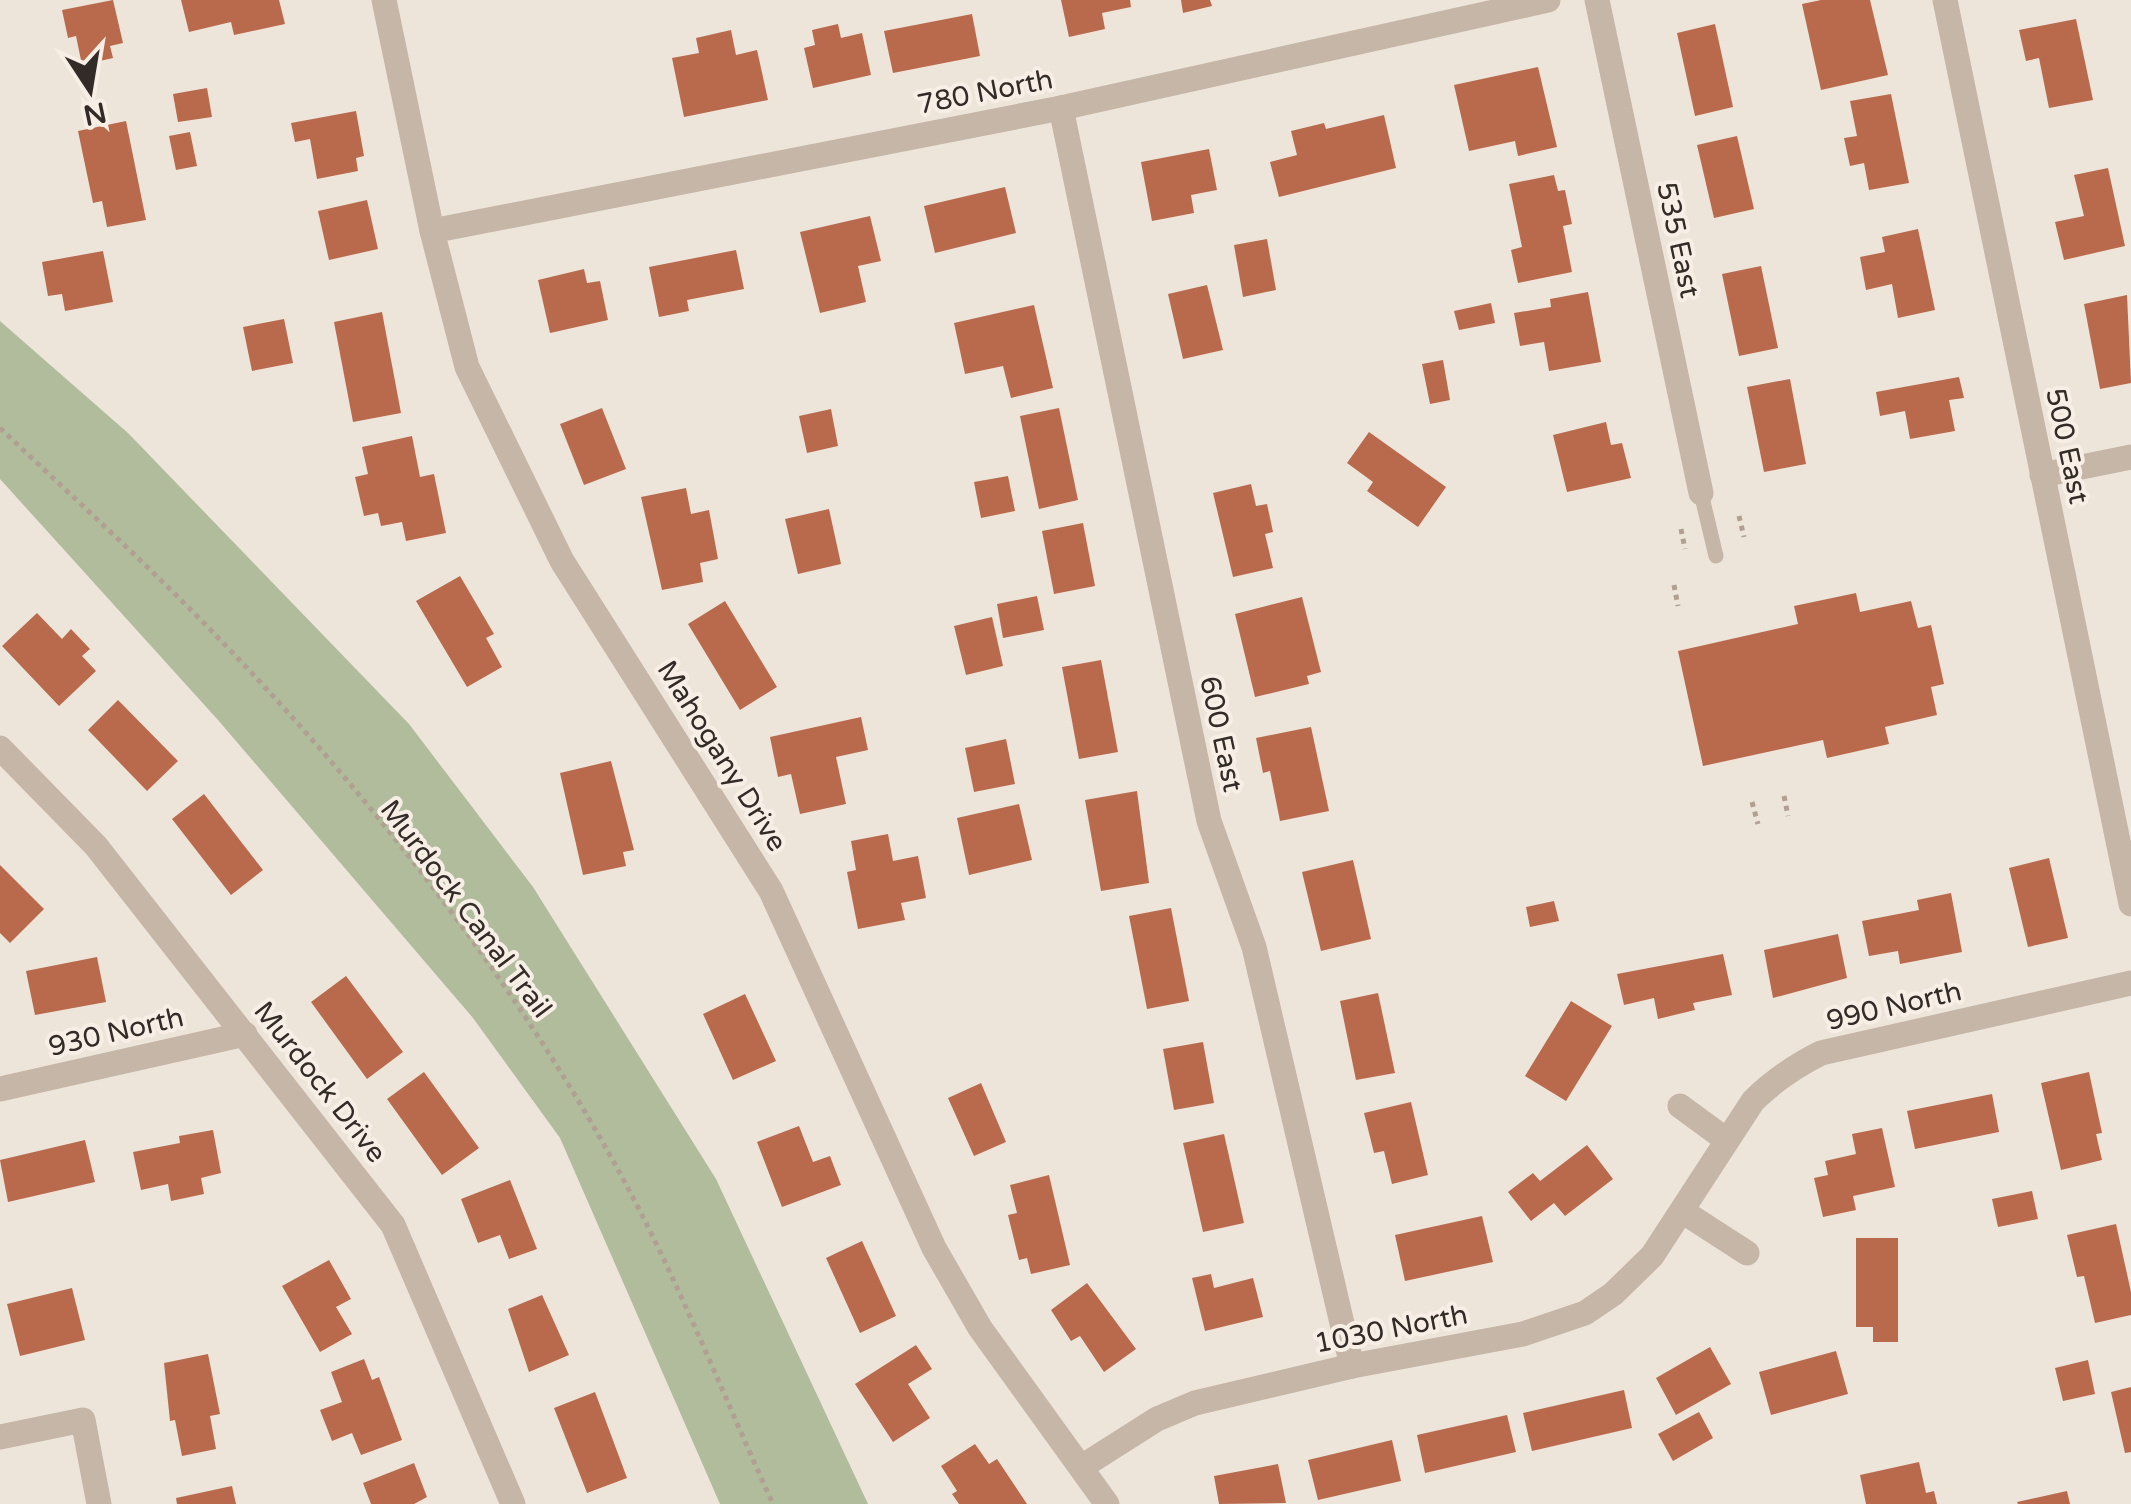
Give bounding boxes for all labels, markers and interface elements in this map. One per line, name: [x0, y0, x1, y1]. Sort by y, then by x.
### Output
north arrow: [40, 40, 140, 140]
street label: 780 North: [914, 62, 1056, 122]
text: N: [80, 95, 110, 132]
street label: 535 East: [1649, 179, 1707, 301]
street label: 500 East: [2038, 385, 2096, 507]
street label: Mahogany Drive: [650, 654, 794, 858]
street label: 600 East: [1192, 673, 1250, 795]
street label: Murdock Canal Trail: [373, 793, 559, 1025]
street label: 990 North: [1823, 974, 1965, 1038]
street label: Murdock Drive: [247, 995, 393, 1169]
street label: 930 North: [45, 1000, 187, 1064]
street label: 1030 North: [1312, 1298, 1470, 1360]

